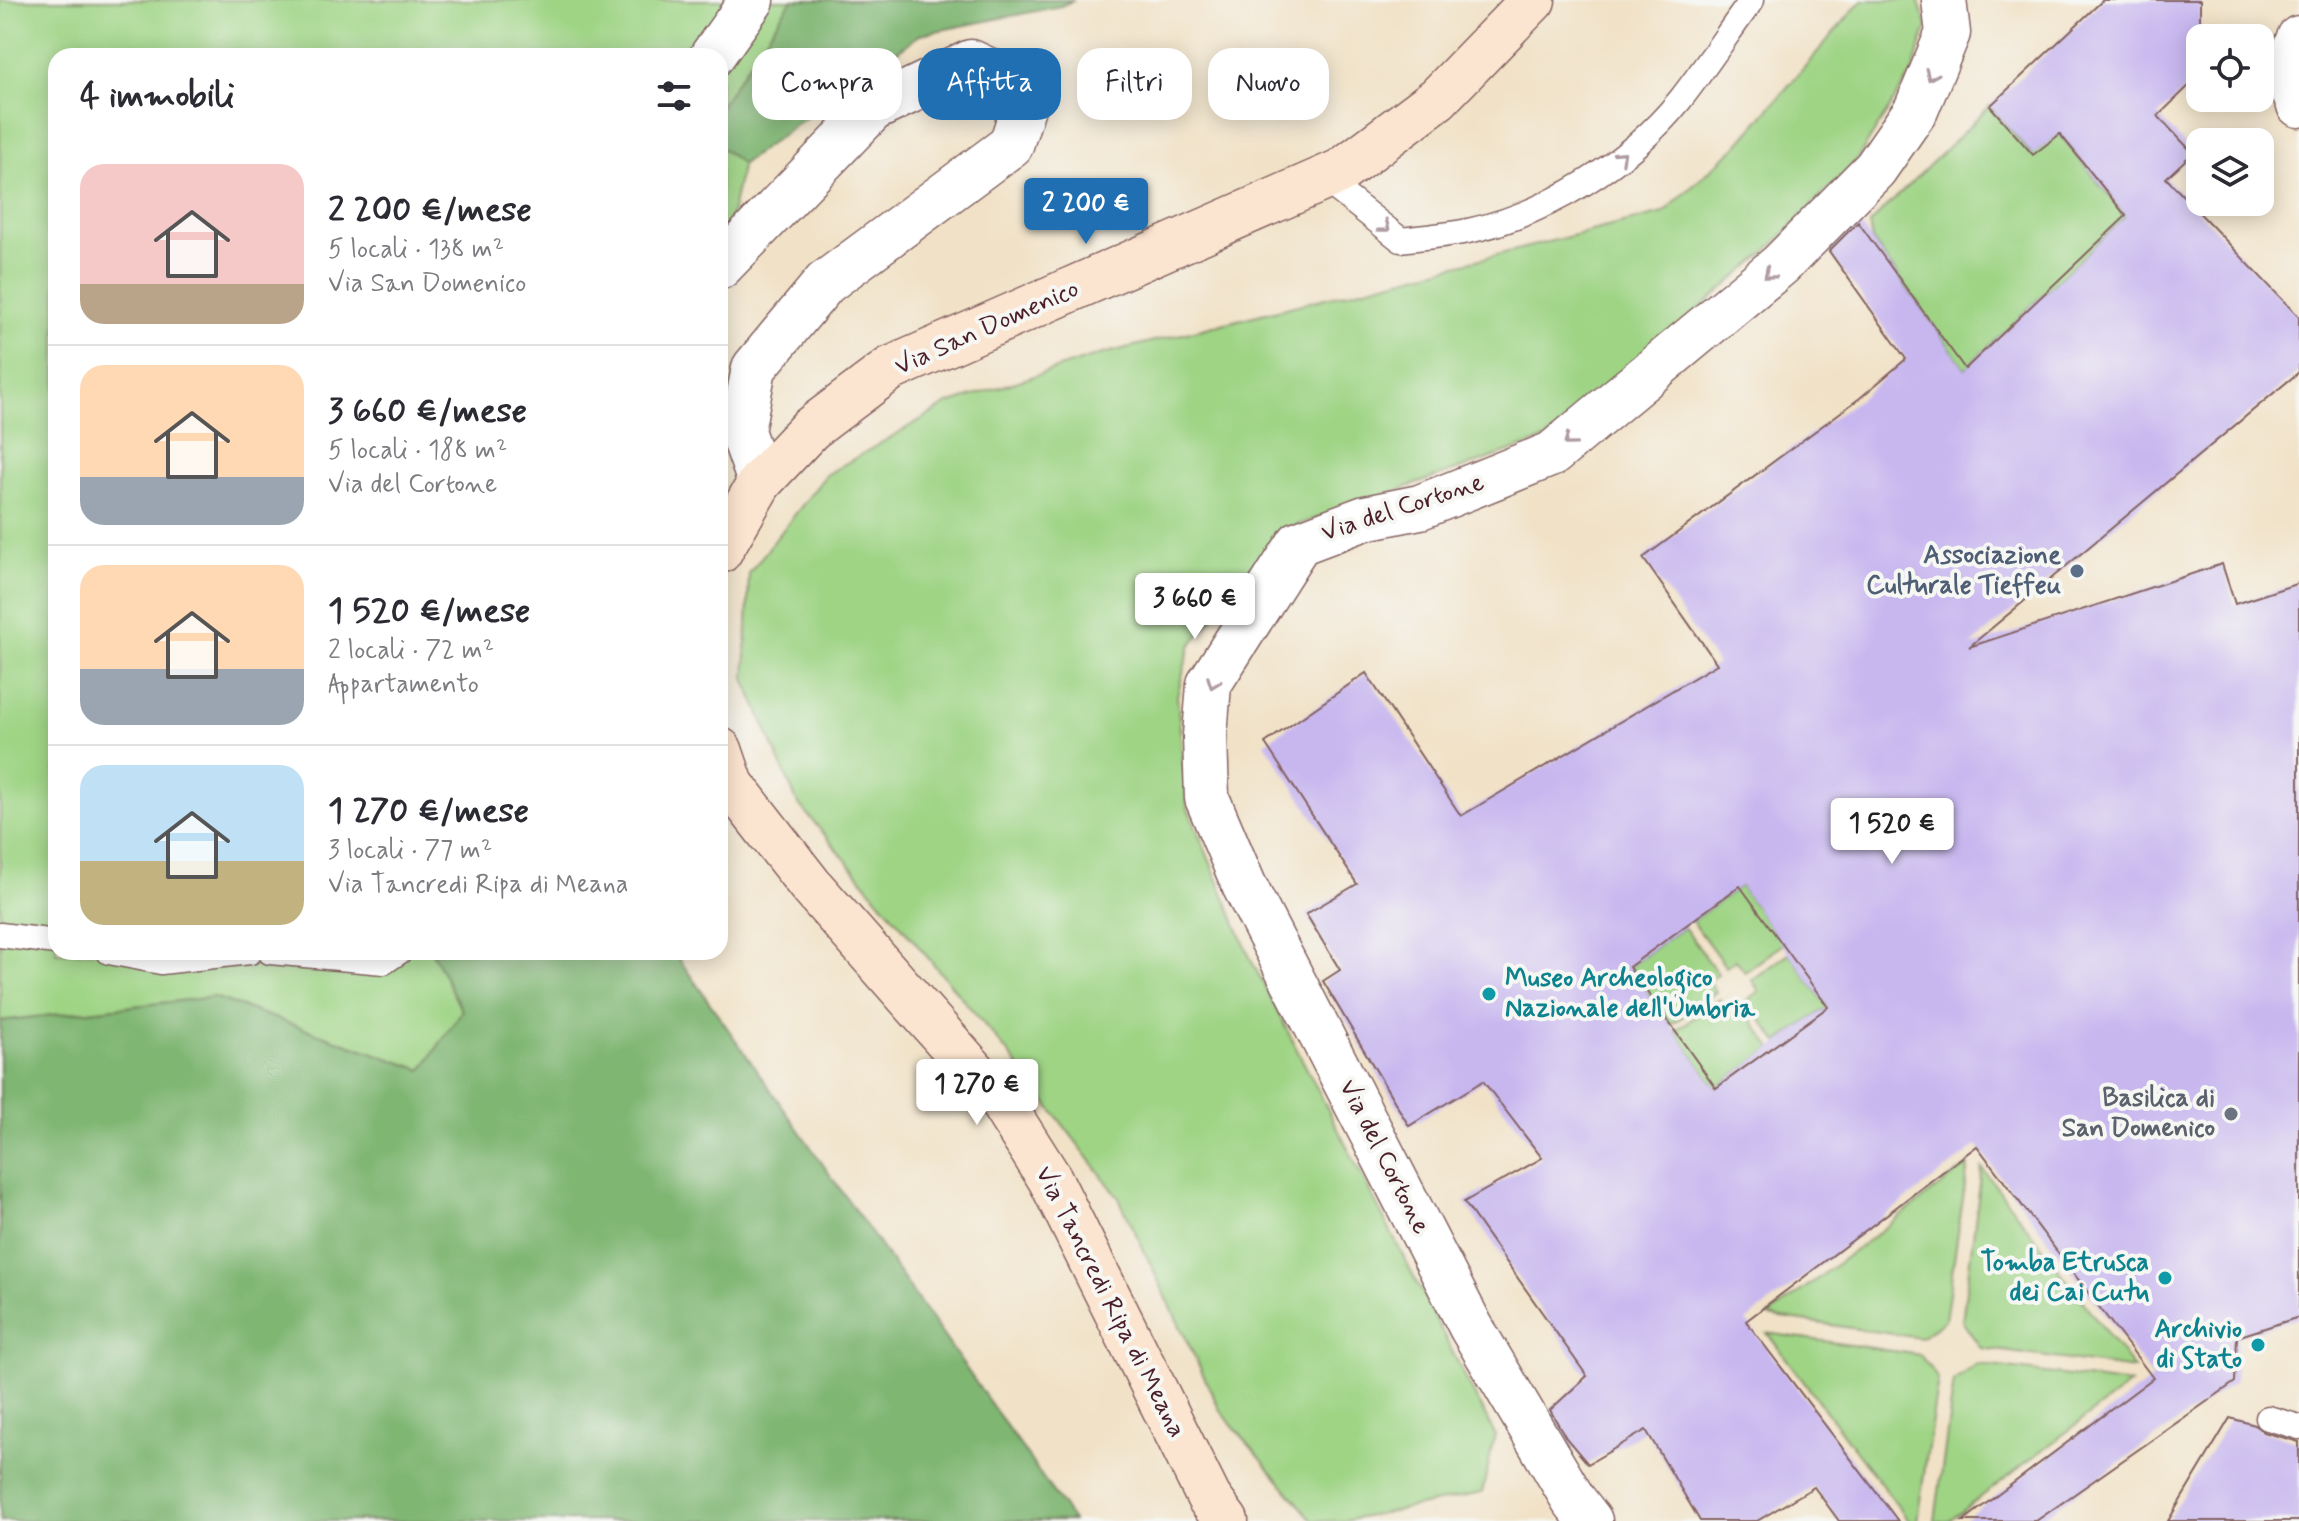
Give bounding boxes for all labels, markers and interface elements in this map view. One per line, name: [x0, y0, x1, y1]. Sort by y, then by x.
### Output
map controls: [2186, 24, 2274, 216]
button: locate: [2186, 24, 2274, 112]
chip: Compra: [752, 48, 902, 120]
chip: Affitta: [918, 48, 1061, 120]
chip: Filtri: [1077, 48, 1192, 120]
chip: Nuovo: [1208, 48, 1329, 120]
one-way arrow: [1925, 66, 1941, 81]
text: 4 immobili: [80, 74, 235, 119]
icon: filters: [652, 74, 696, 118]
button: layers: [2186, 128, 2274, 216]
one-way arrow: [1612, 151, 1626, 165]
pin: 2 200 €: [1012, 178, 1160, 246]
text: 2 200 €: [1042, 187, 1130, 221]
text: 2 200 €/mese: [328, 188, 532, 233]
icon: home: [144, 196, 240, 292]
one-way arrow: [1376, 218, 1391, 232]
text: 5 locali · 138 m²: [328, 233, 504, 267]
one-way arrow: [1763, 264, 1778, 279]
text: Via San Domenico: [328, 267, 526, 301]
street label: Via San Domenico: [889, 272, 1085, 384]
text: 3 660 €/mese: [328, 389, 527, 434]
icon: home: [144, 397, 240, 493]
one-way arrow: [1563, 431, 1578, 445]
text: 5 locali · 188 m²: [328, 434, 507, 468]
street label: Via del Cortone: [1317, 466, 1489, 550]
text: Via del Cortone: [328, 468, 497, 502]
place label: Associazione Culturale Tieffeu: [1866, 539, 2061, 603]
marker: Associazione Culturale Tieffeu: [2068, 562, 2086, 580]
pin: 3 660 €: [1121, 573, 1269, 641]
text: 3 660 €: [1153, 582, 1237, 616]
text: 1 520 €/mese: [328, 589, 530, 634]
icon: home: [144, 597, 240, 693]
text: 2 locali · 72 m²: [328, 634, 494, 668]
text: Appartamento: [328, 668, 479, 702]
one-way arrow: [1206, 675, 1222, 689]
text: 1 270 €/mese: [328, 789, 529, 834]
icon: home: [144, 797, 240, 893]
pin: 1 520 €: [1818, 798, 1966, 866]
text: 1 520 €: [1849, 807, 1935, 841]
text: 3 locali · 77 m²: [328, 834, 492, 868]
text: Via Tancredi Ripa di Meana: [328, 868, 629, 902]
place label: Museo Archeologico Nazionale dell'Umbria: [1505, 962, 1756, 1026]
marker: Museo Archeologico Nazionale dell'Umbria: [1480, 985, 1498, 1003]
pin: 1 270 €: [903, 1059, 1051, 1127]
text: 1 270 €: [934, 1068, 1020, 1102]
street label: Via del Cortone: [1330, 1074, 1438, 1240]
place label: Basilica di San Domenico: [2062, 1082, 2215, 1146]
marker: Basilica di San Domenico: [2222, 1105, 2240, 1123]
street label: Via Tancredi Ripa di Meana: [1027, 1160, 1193, 1444]
place label: Tomba Etrusca dei Cai Cutu: [1980, 1246, 2149, 1310]
marker: Tomba Etrusca dei Cai Cutu: [2156, 1269, 2174, 1287]
place label: Archivio di Stato: [2155, 1313, 2242, 1377]
marker: Archivio di Stato: [2249, 1336, 2267, 1354]

